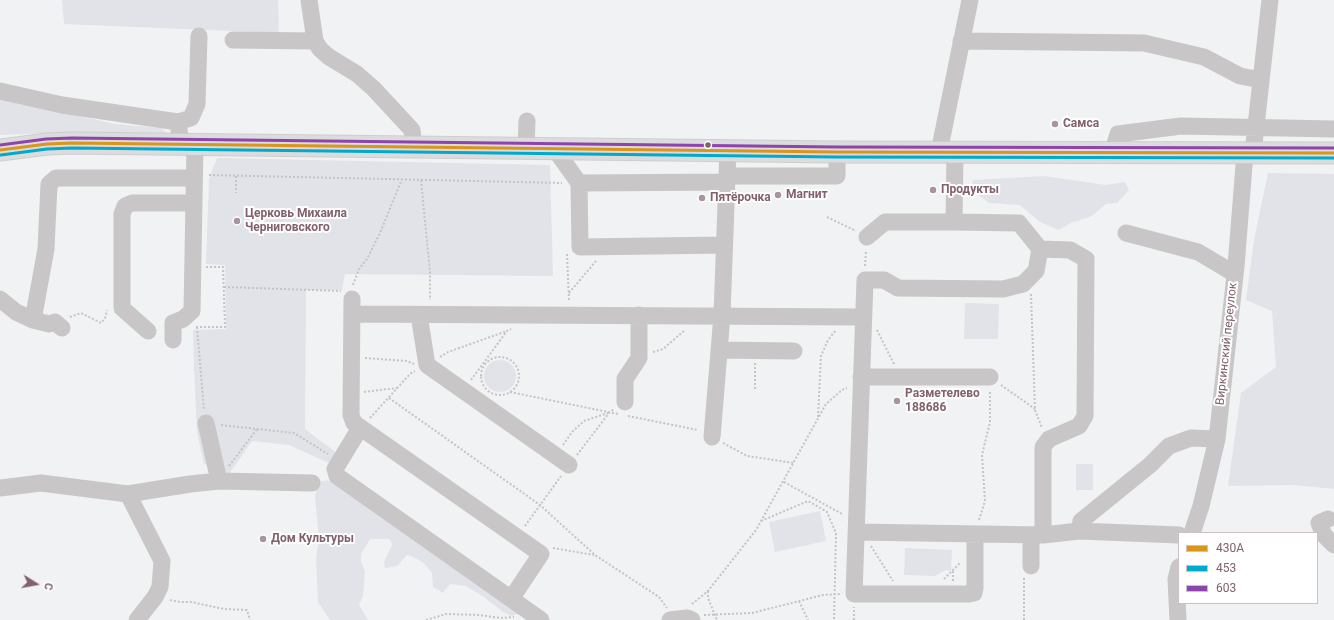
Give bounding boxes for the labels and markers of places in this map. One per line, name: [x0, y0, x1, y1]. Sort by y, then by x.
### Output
place label: Самса: [1063, 117, 1099, 131]
marker: Самса: [1050, 119, 1060, 129]
unlabelled marker: [703, 140, 713, 150]
place label: Продукты: [941, 183, 999, 197]
marker: Продукты: [928, 185, 938, 195]
place label: Магнит: [786, 188, 828, 202]
marker: Магнит: [773, 190, 783, 200]
place label: Пятёрочка: [710, 191, 771, 205]
marker: Пятёрочка: [697, 193, 707, 203]
place label: Церковь Михаила Черниговского: [245, 207, 347, 235]
marker: Церковь Михаила Черниговского: [232, 216, 242, 226]
place label: Разметелево 188686: [905, 387, 980, 415]
marker: Разметелево 188686: [892, 396, 902, 406]
place label: Дом Культуры: [271, 532, 354, 546]
marker: Дом Культуры: [258, 534, 268, 544]

